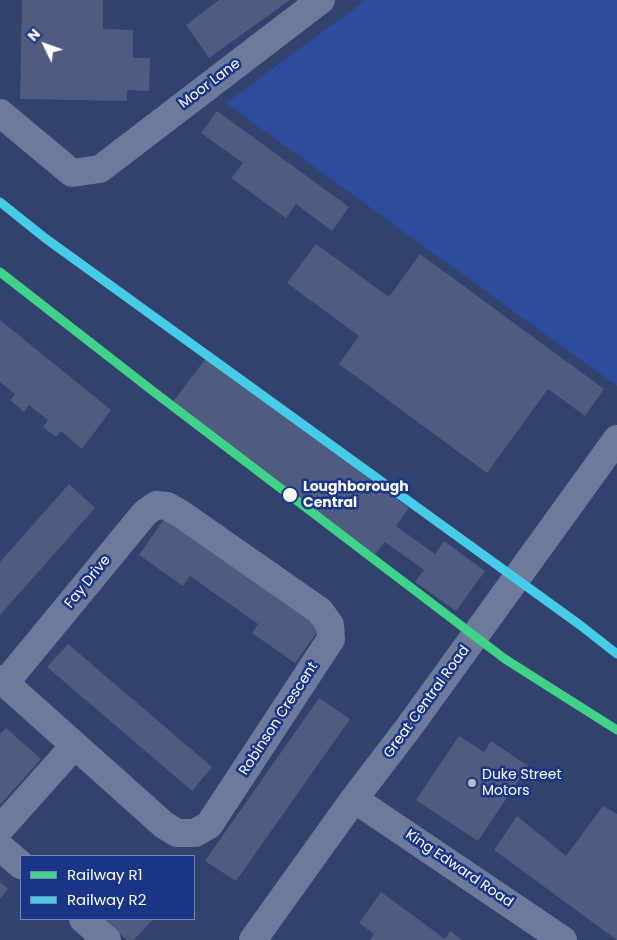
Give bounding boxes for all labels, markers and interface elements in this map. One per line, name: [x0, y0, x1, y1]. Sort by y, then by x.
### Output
north arrow: [20, 20, 70, 70]
text: N: [23, 24, 45, 46]
street label: Moor Lane: [176, 56, 244, 112]
place label: Loughborough Central: [303, 479, 409, 512]
marker: Loughborough Central: [281, 486, 299, 504]
street label: Fay Drive: [62, 552, 114, 612]
street label: Great Central Road: [381, 642, 473, 762]
street label: Robinson Crescent: [236, 659, 322, 779]
place label: Duke Street Motors: [482, 767, 561, 800]
marker: Duke Street Motors: [466, 777, 478, 789]
street label: King Edward Road: [402, 827, 516, 911]
legend: [20, 855, 195, 920]
text: Railway R1: [67, 864, 142, 885]
text: Railway R2: [67, 889, 146, 910]

